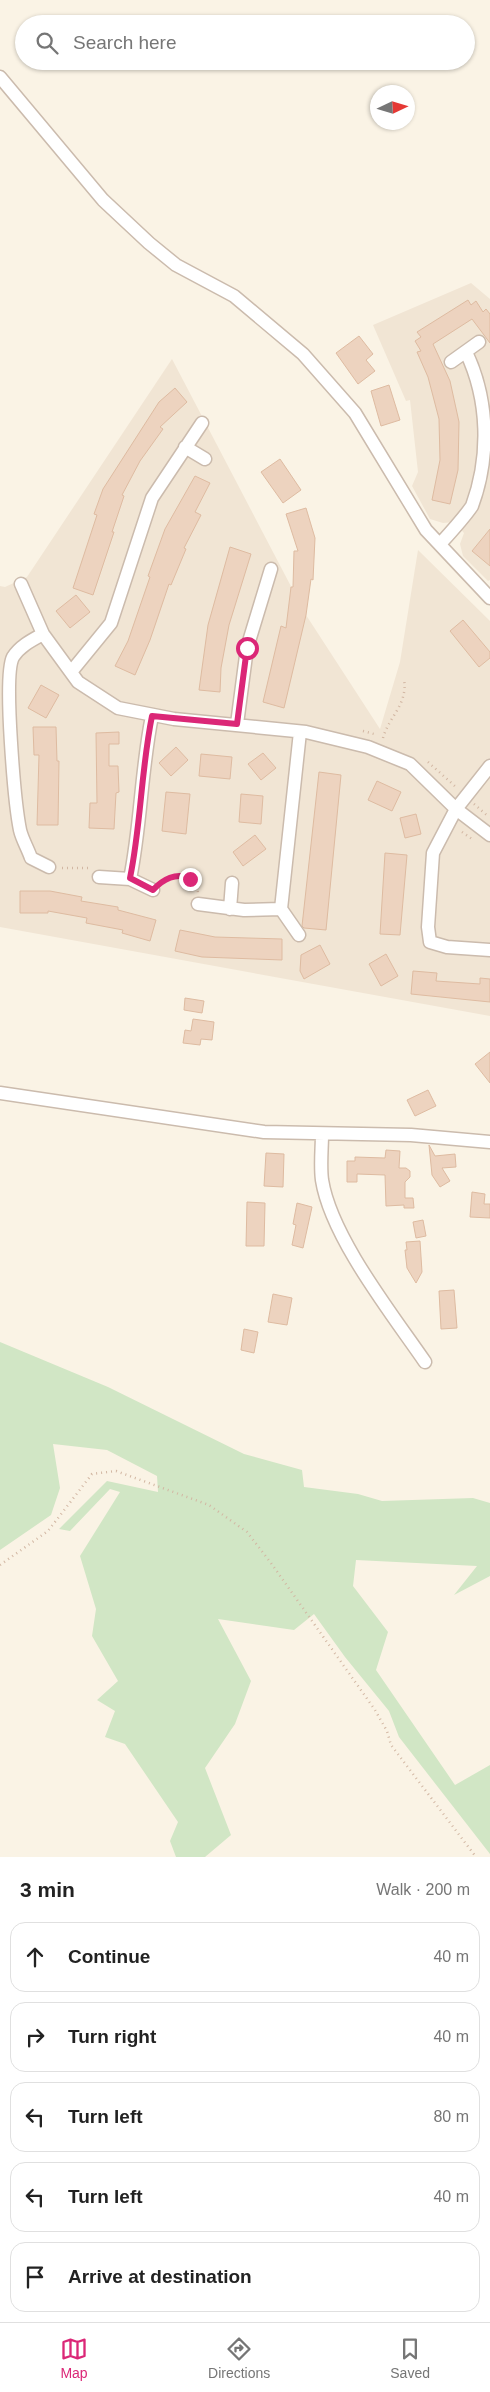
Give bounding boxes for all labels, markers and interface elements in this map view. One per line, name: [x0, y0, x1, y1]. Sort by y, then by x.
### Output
search box: [15, 15, 475, 70]
icon: search: [33, 29, 61, 57]
text: Search here: [73, 32, 177, 53]
north arrow: [370, 85, 415, 130]
route start: [236, 637, 259, 660]
route end: [179, 868, 202, 891]
text: 3 min: [20, 1878, 75, 1901]
text: Walk · 200 m: [376, 1881, 470, 1898]
icon: ahead: [21, 1943, 49, 1971]
text: Continue: [68, 1946, 150, 1967]
text: 40 m: [433, 1948, 469, 1965]
icon: right: [21, 2023, 49, 2051]
text: Turn right: [68, 2026, 156, 2047]
text: 40 m: [433, 2028, 469, 2045]
icon: left: [21, 2103, 49, 2131]
text: Turn left: [68, 2106, 143, 2127]
text: 80 m: [433, 2108, 469, 2125]
icon: left: [21, 2183, 49, 2211]
text: Turn left: [68, 2186, 143, 2207]
text: 40 m: [433, 2188, 469, 2205]
icon: arrive: [21, 2263, 49, 2291]
text: Arrive at destination: [68, 2266, 252, 2287]
tab: Map: [60, 2335, 88, 2381]
tab: Directions: [208, 2335, 270, 2381]
tab: Saved: [390, 2335, 430, 2381]

